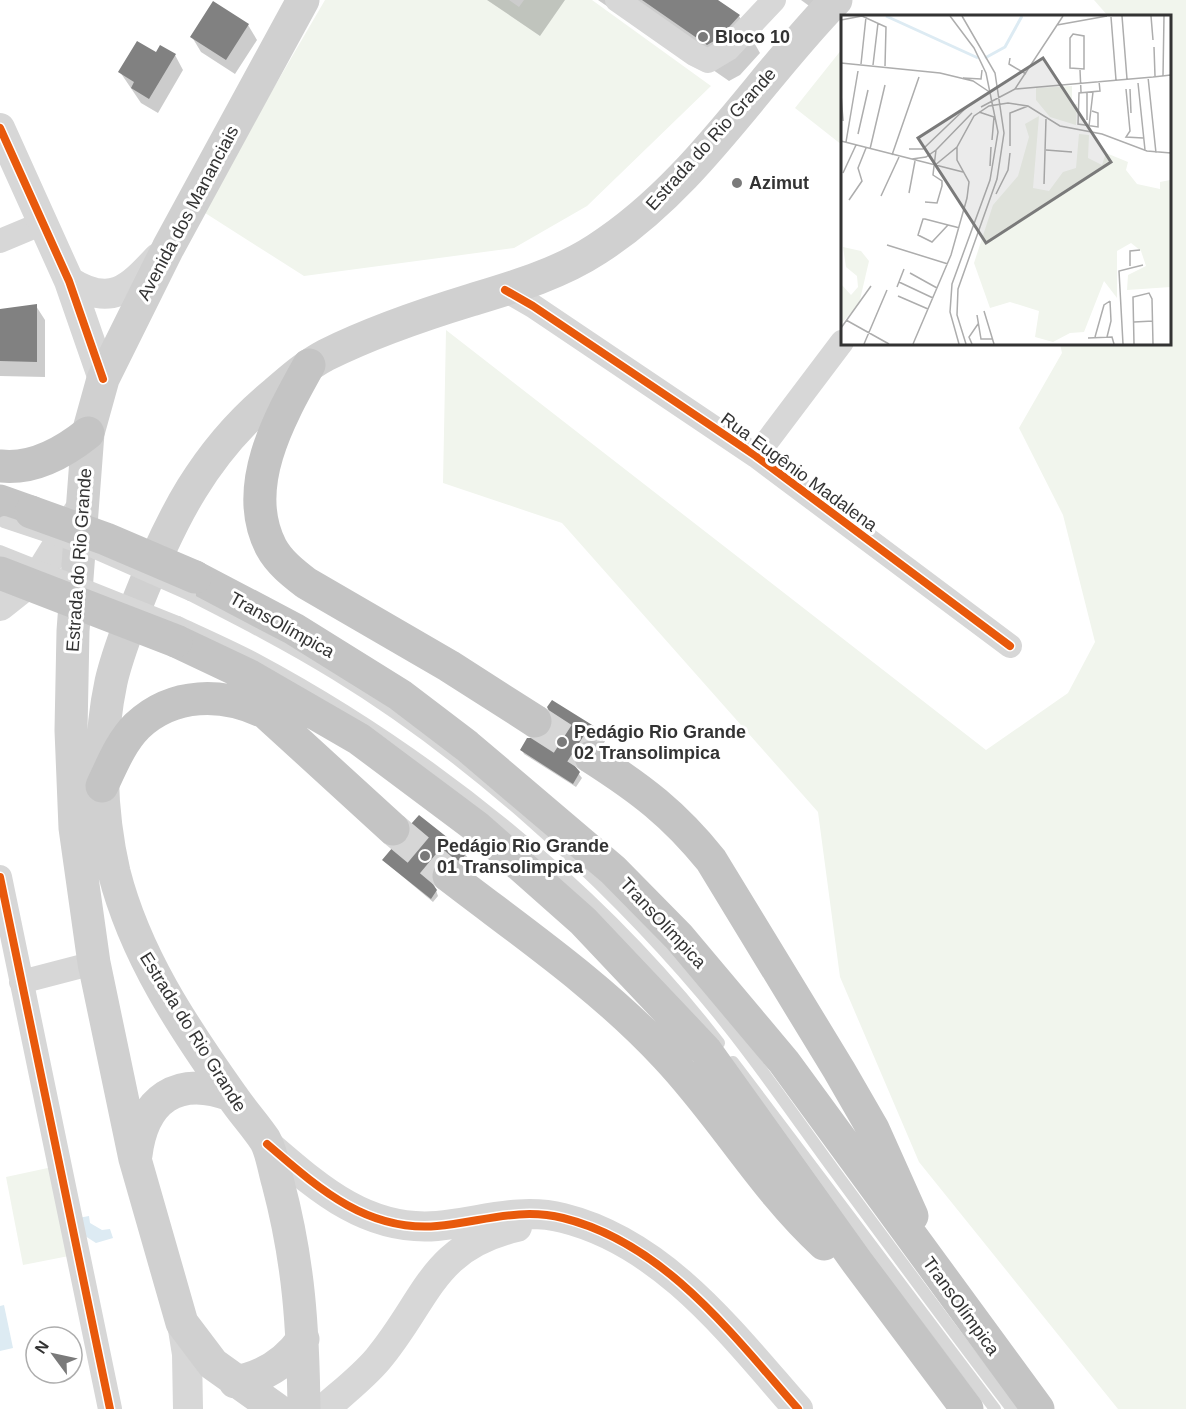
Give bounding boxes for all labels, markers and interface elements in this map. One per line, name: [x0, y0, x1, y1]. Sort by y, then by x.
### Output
inset map: [841, 15, 1171, 345]
place label: Bloco 10: [715, 27, 790, 47]
marker: Bloco 10: [696, 30, 710, 44]
street label: Estrada do Rio Grande: [642, 64, 780, 214]
street label: Avenida dos Mananciais: [133, 122, 243, 304]
place label: Azimut: [749, 173, 809, 193]
marker: Azimut: [730, 176, 744, 190]
street label: Rua Eugênio Madalena: [717, 409, 882, 536]
street label: Estrada do Rio Grande: [63, 467, 95, 653]
street label: TransOlímpica: [226, 588, 339, 662]
place label: Pedágio Rio Grande 02 Transolimpica: [574, 722, 746, 763]
marker: Pedágio Rio Grande 02 Transolimpica: [555, 735, 569, 749]
place label: Pedágio Rio Grande 01 Transolimpica: [437, 836, 609, 877]
marker: Pedágio Rio Grande 01 Transolimpica: [418, 849, 432, 863]
street label: TransOlímpica: [616, 874, 711, 973]
street label: Estrada do Rio Grande: [136, 949, 250, 1115]
street label: TransOlímpica: [919, 1253, 1004, 1360]
north arrow: [24, 1325, 84, 1385]
text: N: [32, 1338, 52, 1357]

